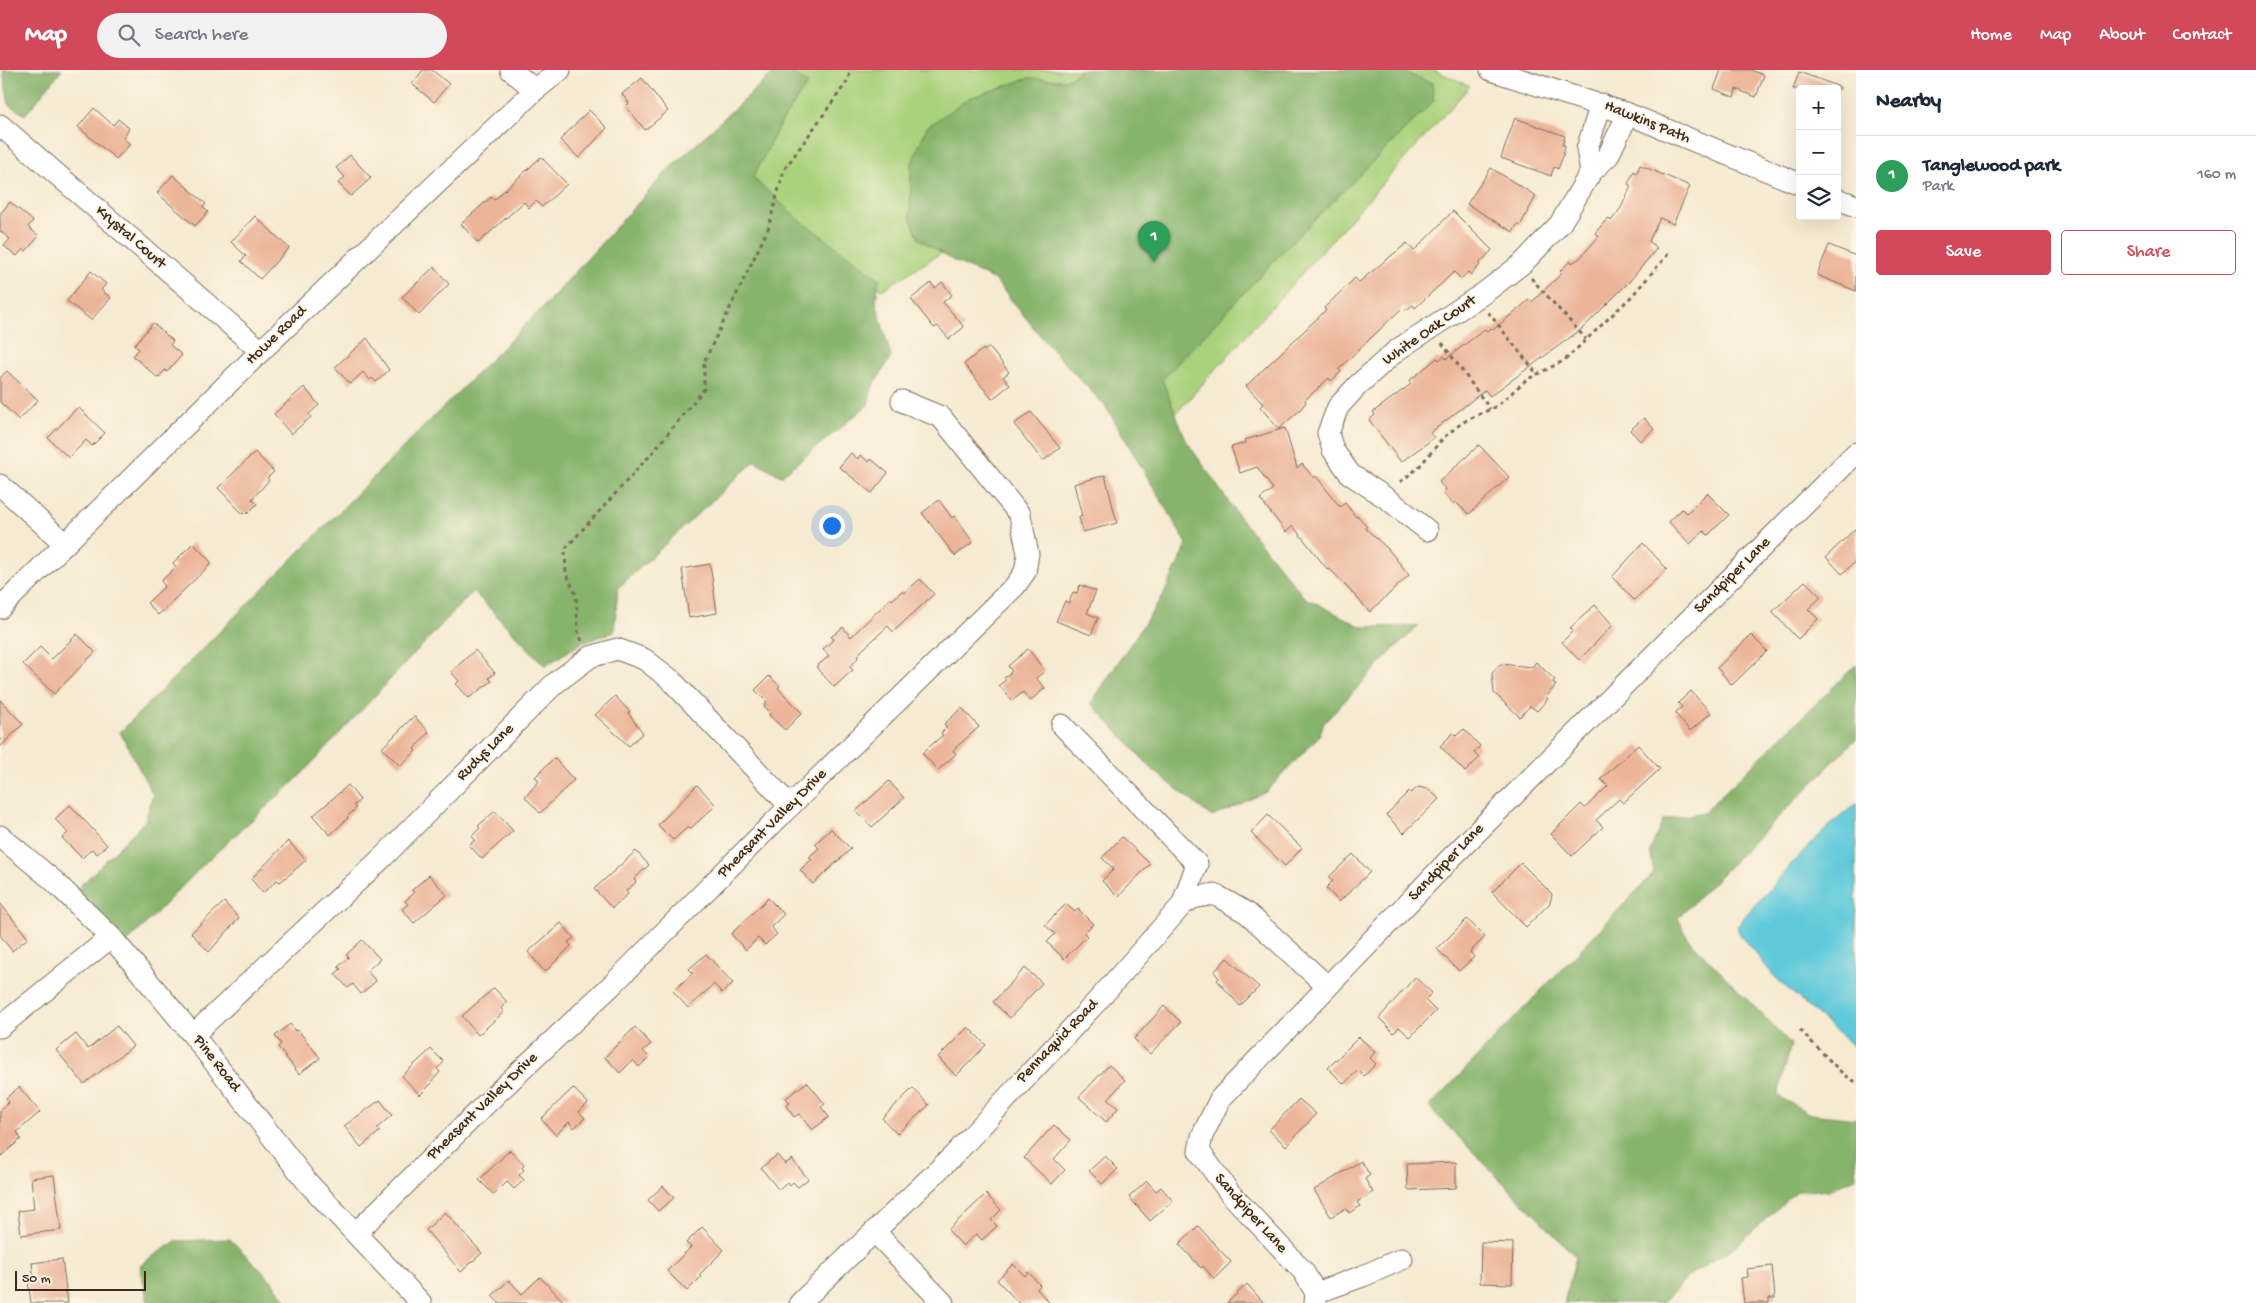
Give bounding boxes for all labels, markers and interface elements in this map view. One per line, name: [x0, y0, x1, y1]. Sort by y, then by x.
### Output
search box: [97, 13, 447, 58]
text: Map: [25, 21, 67, 50]
icon: search: [115, 21, 143, 49]
text: Search here: [155, 24, 248, 47]
text: Home: [1970, 25, 2012, 46]
text: Map: [2040, 25, 2071, 46]
text: About: [2099, 25, 2145, 46]
text: Contact: [2173, 25, 2231, 46]
map controls: [1796, 85, 1841, 220]
button: +: [1796, 85, 1841, 130]
text: Nearby: [1876, 90, 1941, 115]
street label: Hawkins Path: [1601, 97, 1693, 149]
button: −: [1796, 130, 1841, 175]
text: Tanglewood park: [1923, 155, 2060, 178]
text: 1: [1889, 166, 1895, 185]
text: 160 m: [2197, 166, 2236, 185]
button: layers: [1796, 175, 1841, 220]
text: Park: [1923, 178, 1954, 197]
street label: Krystal Court: [91, 202, 170, 275]
pin: 1: [1138, 221, 1170, 262]
button: Save: [1876, 230, 2051, 275]
button: Share: [2061, 230, 2236, 275]
street label: White Oak Court: [1379, 291, 1482, 370]
street label: Howe Road: [243, 301, 312, 370]
your location: [819, 513, 845, 539]
street label: Sandpiper Lane: [1691, 533, 1776, 618]
street label: Rudys Lane: [453, 720, 519, 786]
street label: Pheasant Valley Drive: [714, 765, 832, 883]
street label: Sandpiper Lane: [1405, 820, 1489, 906]
street label: Pennaquid Road: [1012, 995, 1104, 1089]
street label: Pine Road: [187, 1031, 245, 1097]
street label: Pheasant Valley Drive: [423, 1049, 543, 1166]
street label: Sandpiper Lane: [1209, 1170, 1291, 1258]
scale bar: [15, 1268, 146, 1291]
text: 50 m: [22, 1271, 51, 1288]

